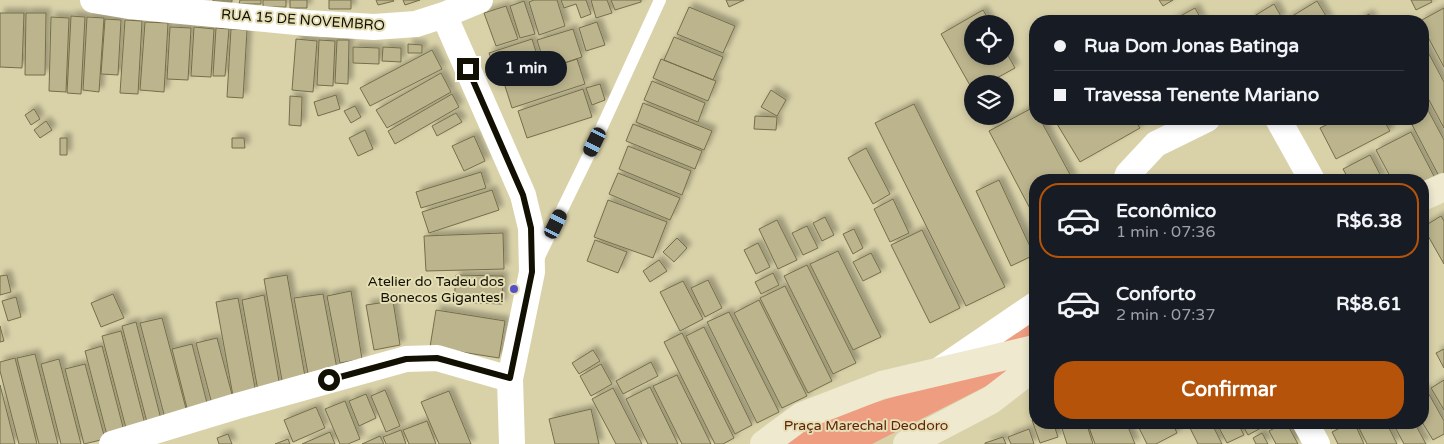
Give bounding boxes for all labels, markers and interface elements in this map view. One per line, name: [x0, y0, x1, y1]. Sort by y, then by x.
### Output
street label: RUA 15 DE NOVEMBRO: [220, 6, 386, 34]
map controls: [964, 15, 1014, 125]
button: locate: [964, 15, 1014, 65]
text: Rua Dom Jonas Batinga: [1084, 35, 1299, 57]
callout: 1 min: [486, 52, 568, 86]
route end: [457, 58, 479, 80]
text: 1 min: [505, 58, 547, 78]
button: layers: [964, 75, 1014, 125]
text: Travessa Tenente Mariano: [1084, 84, 1319, 106]
car: [581, 125, 608, 159]
icon: car: [1056, 198, 1101, 243]
text: Econômico: [1116, 200, 1216, 222]
car: [542, 207, 569, 241]
text: R$6.38: [1336, 210, 1402, 232]
text: 1 min · 07:36: [1116, 222, 1215, 242]
place label: Atelier do Tadeu dos Bonecos Gigantes!: [368, 273, 504, 306]
icon: car: [1056, 281, 1101, 326]
marker: Atelier do Tadeu dos Bonecos Gigantes!: [508, 283, 520, 295]
text: Conforto: [1116, 283, 1196, 305]
text: R$8.61: [1336, 293, 1402, 315]
text: 2 min · 07:37: [1116, 305, 1215, 325]
button: Confirmar: [1054, 361, 1404, 419]
route start: [318, 369, 340, 391]
park label: Praça Marechal Deodoro: [784, 417, 948, 434]

